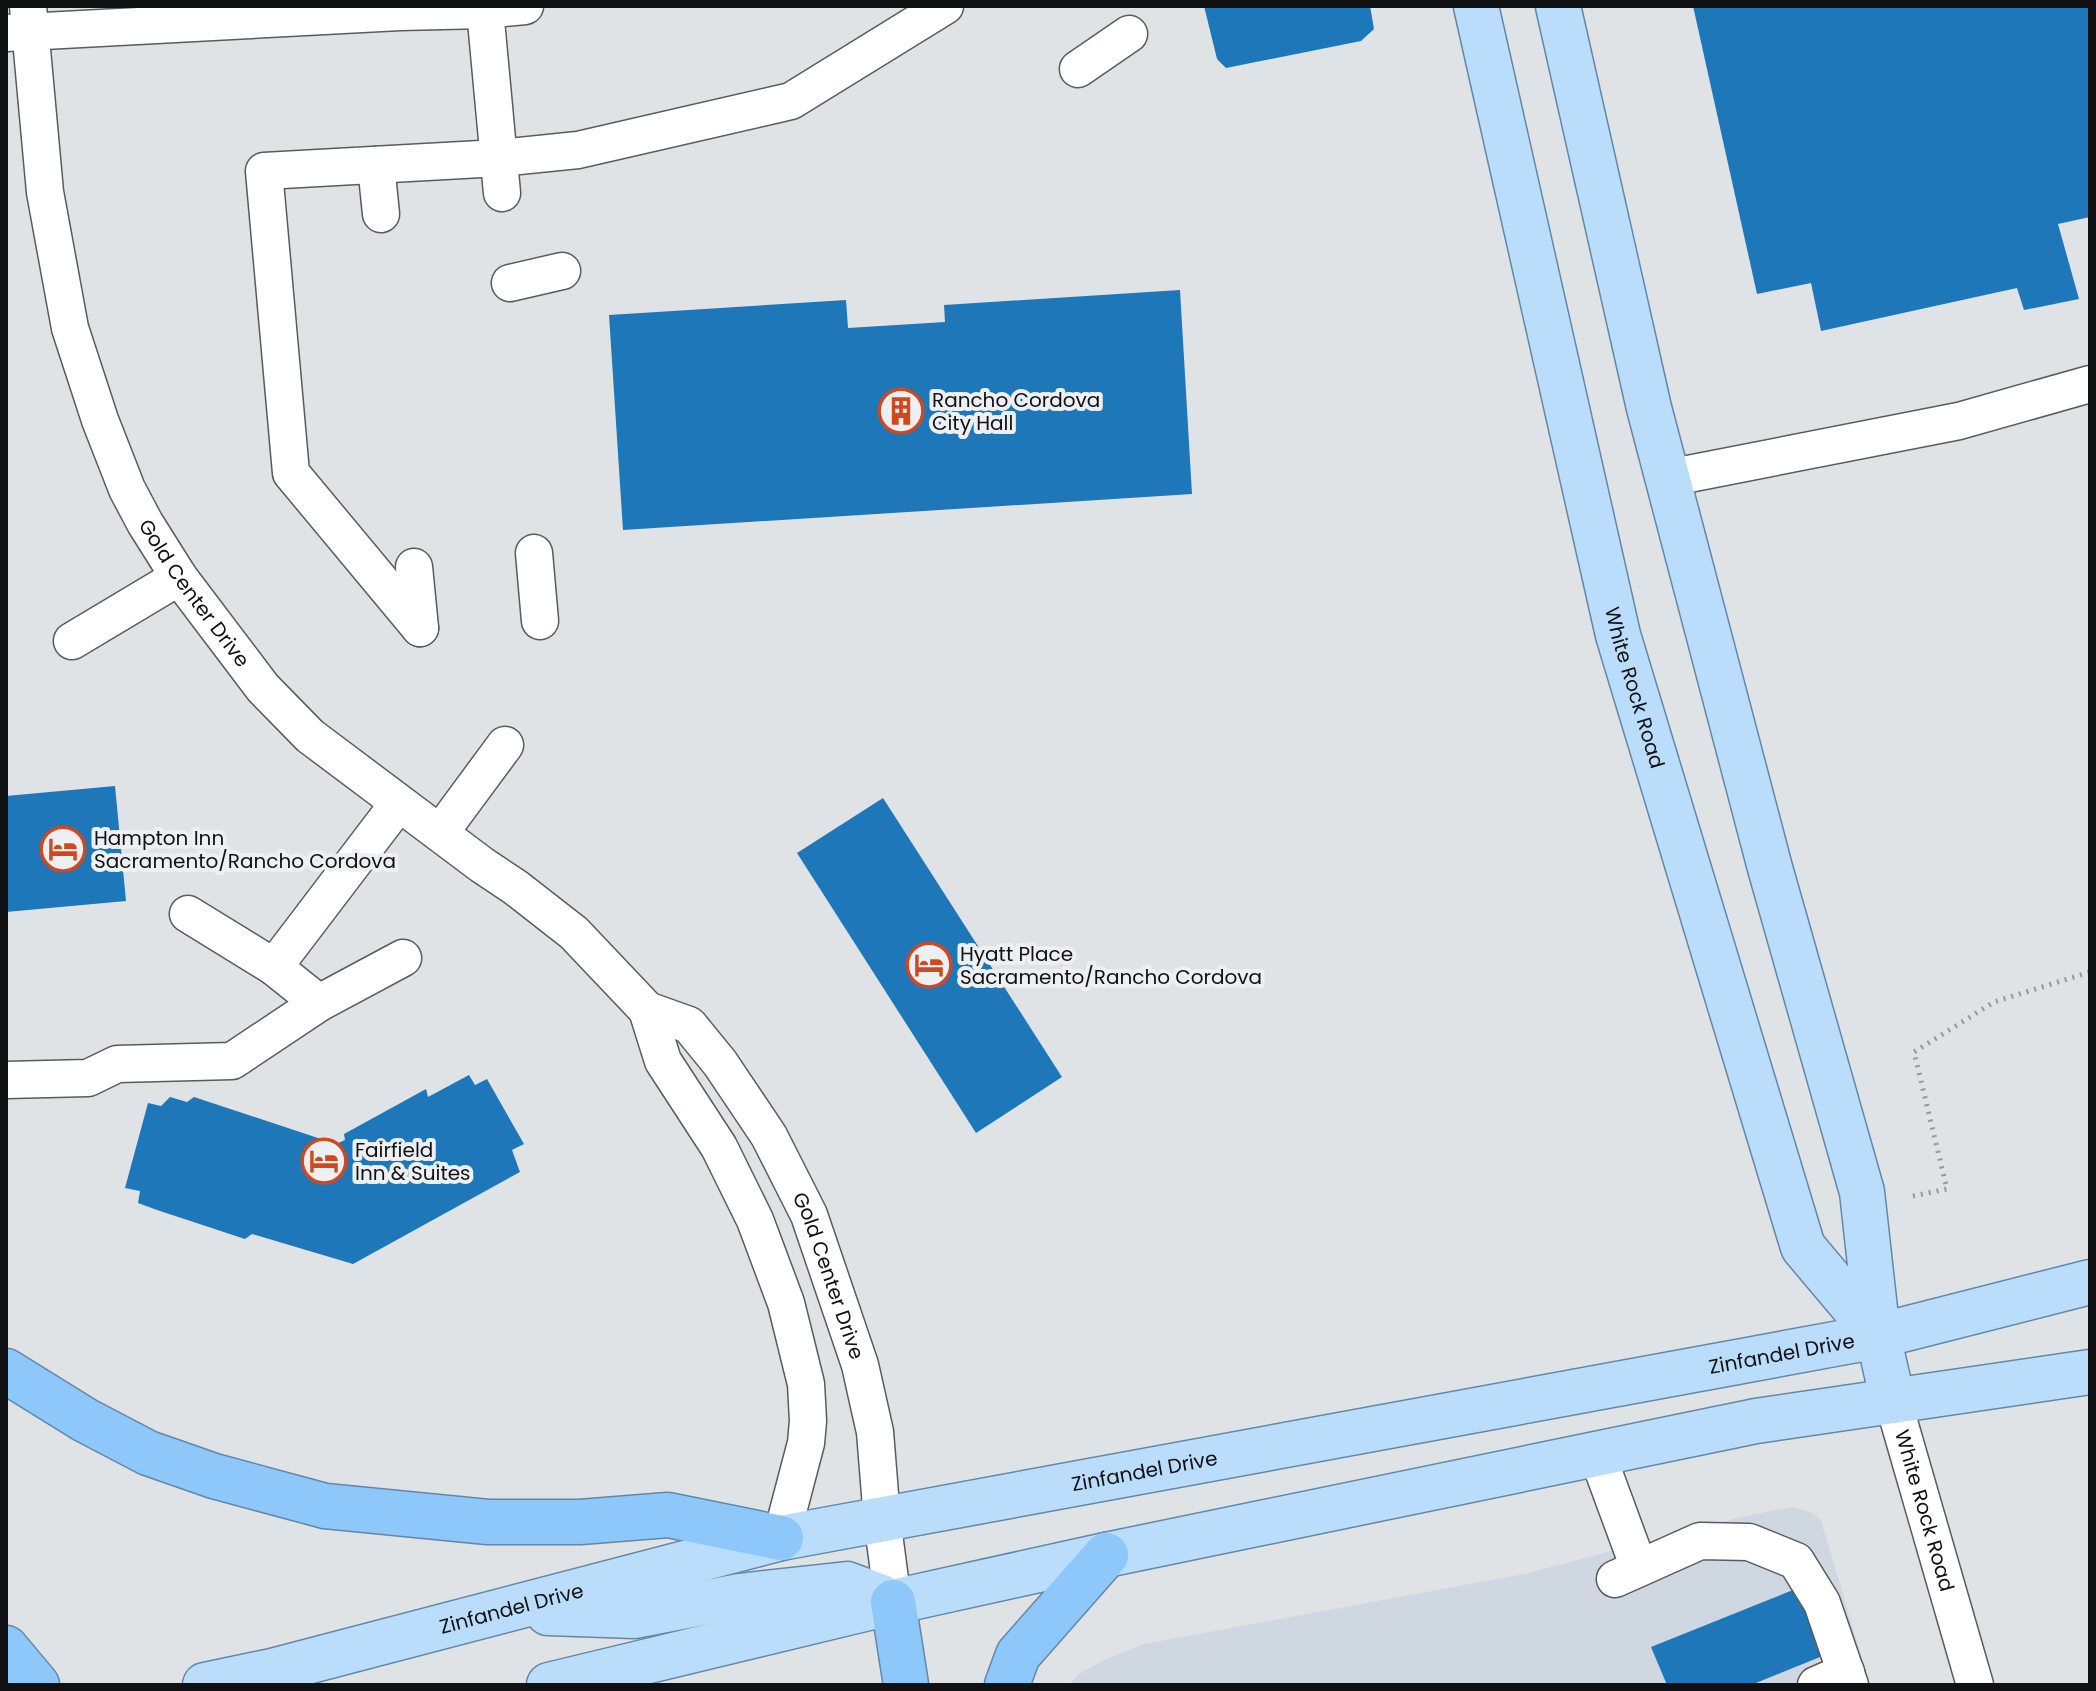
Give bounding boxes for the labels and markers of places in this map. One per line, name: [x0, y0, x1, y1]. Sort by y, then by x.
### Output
place label: Rancho Cordova City Hall: [932, 386, 1100, 437]
building icon: Rancho Cordova City Hall: [877, 387, 925, 435]
place label: Hampton Inn Sacramento/Rancho Cordova: [94, 824, 396, 875]
hotel icon: Hampton Inn Sacramento/Rancho Cordova: [39, 825, 87, 873]
place label: Hyatt Place Sacramento/Rancho Cordova: [960, 940, 1262, 991]
hotel icon: Hyatt Place Sacramento/Rancho Cordova: [905, 941, 953, 989]
place label: Fairfield Inn & Suites: [355, 1136, 471, 1187]
hotel icon: Fairfield Inn & Suites: [300, 1137, 348, 1185]

